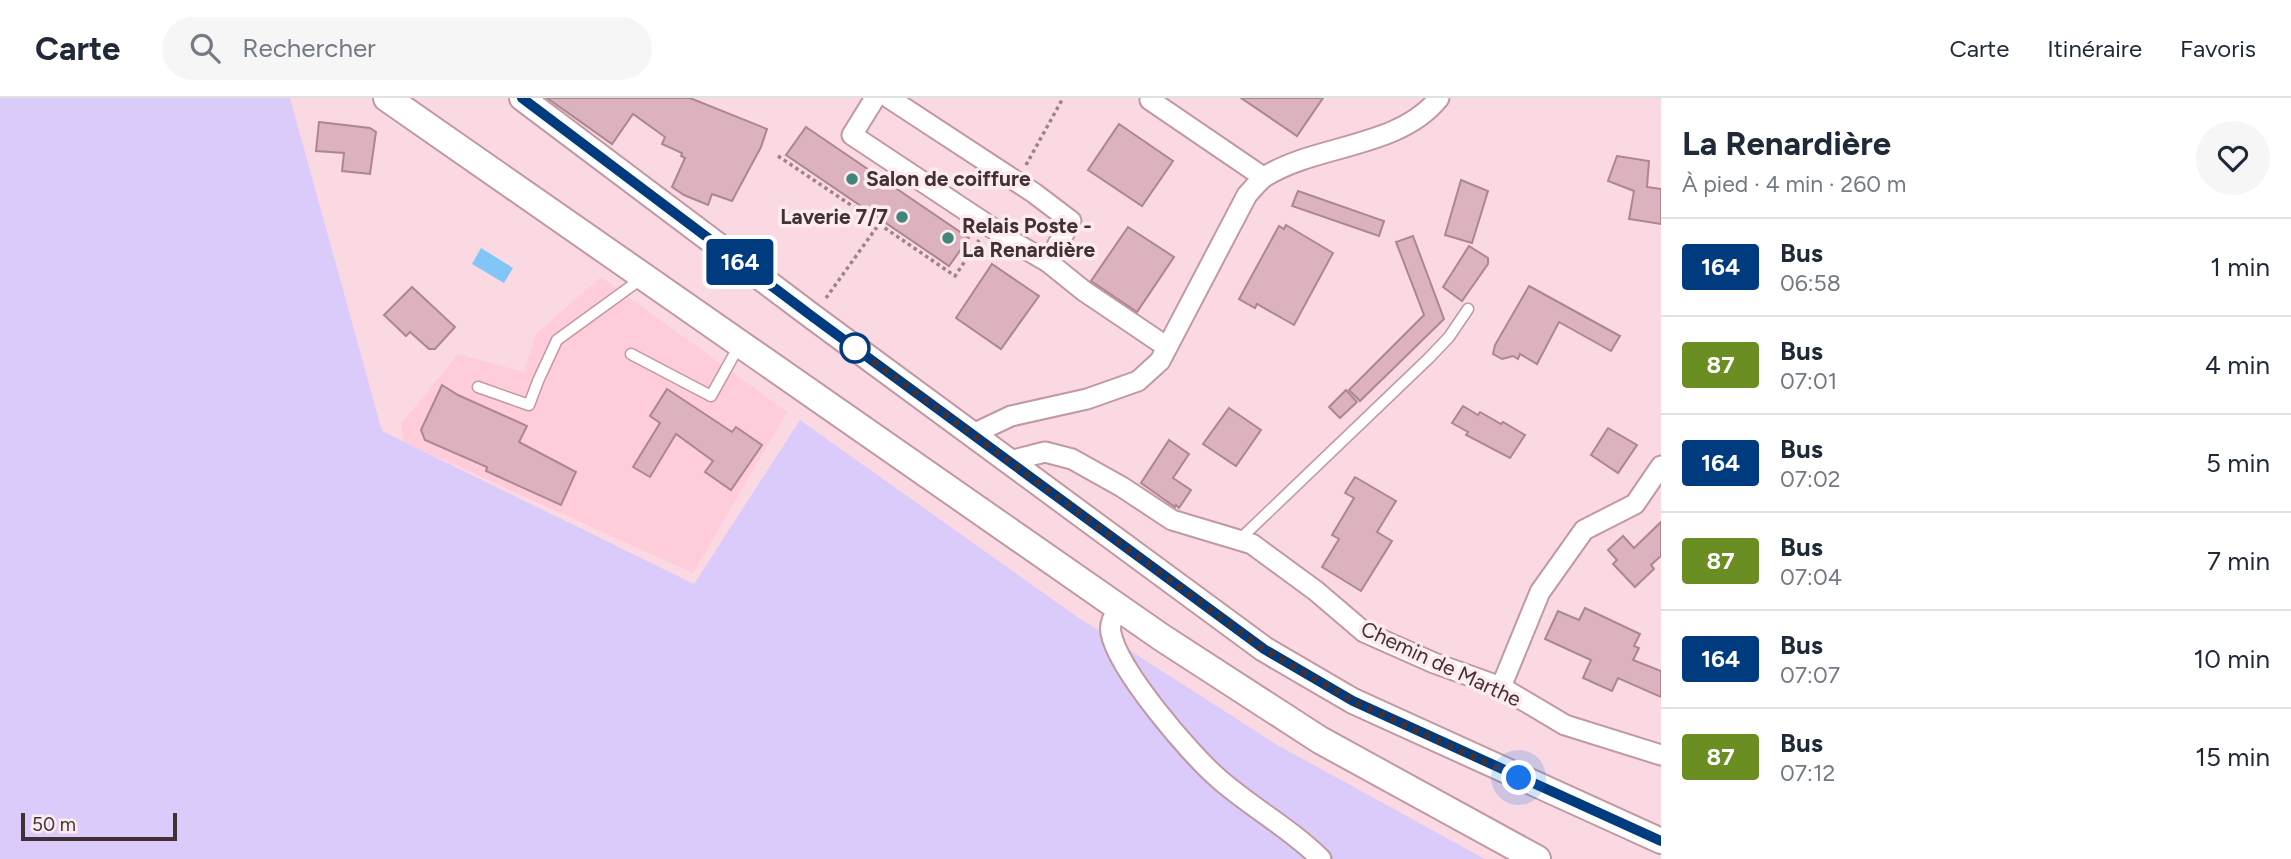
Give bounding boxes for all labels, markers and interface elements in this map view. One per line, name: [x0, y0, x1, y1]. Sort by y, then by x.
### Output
search box: [162, 17, 652, 80]
text: Carte: [35, 29, 120, 68]
icon: search: [186, 29, 224, 67]
text: Rechercher: [242, 32, 376, 64]
text: Carte: [1949, 34, 2009, 63]
text: Itinéraire: [2047, 34, 2142, 63]
text: Favoris: [2180, 34, 2256, 63]
button: heart: [2196, 121, 2270, 195]
text: La Renardière: [1682, 124, 1891, 163]
place label: Salon de coiffure: [866, 166, 1031, 191]
text: À pied · 4 min · 260 m: [1682, 170, 1906, 198]
marker: Salon de coiffure: [844, 171, 860, 187]
place label: Laverie 7/7: [780, 204, 888, 229]
marker: Laverie 7/7: [894, 209, 910, 225]
place label: Relais Poste - La Renardière: [962, 213, 1095, 262]
marker: Relais Poste - La Renardière: [940, 230, 956, 246]
text: Bus: [1780, 237, 1823, 269]
line badge: 164: [700, 239, 780, 285]
text: 164: [720, 247, 760, 276]
text: 1 min: [2210, 251, 2270, 283]
text: 164: [1701, 252, 1740, 281]
text: 06:58: [1780, 269, 1841, 297]
unlabelled marker: [840, 333, 870, 363]
text: Bus: [1780, 335, 1823, 367]
text: 4 min: [2205, 349, 2270, 381]
text: 87: [1706, 350, 1735, 379]
text: 07:01: [1780, 367, 1837, 395]
text: Bus: [1780, 433, 1823, 465]
text: 5 min: [2206, 447, 2270, 479]
text: 164: [1701, 448, 1740, 477]
text: 07:02: [1780, 465, 1841, 493]
text: Bus: [1780, 531, 1823, 563]
text: 7 min: [2207, 545, 2270, 577]
text: 87: [1706, 546, 1735, 575]
text: 07:04: [1780, 563, 1842, 591]
street label: Chemin de Marthe: [1357, 616, 1525, 712]
text: Bus: [1780, 629, 1823, 661]
text: 10 min: [2194, 643, 2270, 675]
text: 164: [1701, 644, 1740, 673]
text: 07:07: [1780, 661, 1840, 689]
text: Bus: [1780, 727, 1823, 759]
text: 15 min: [2195, 741, 2270, 773]
text: 87: [1706, 742, 1735, 771]
text: 07:12: [1780, 759, 1835, 787]
your location: [1501, 760, 1536, 795]
scale bar: [21, 810, 177, 842]
text: 50 m: [32, 813, 76, 836]

